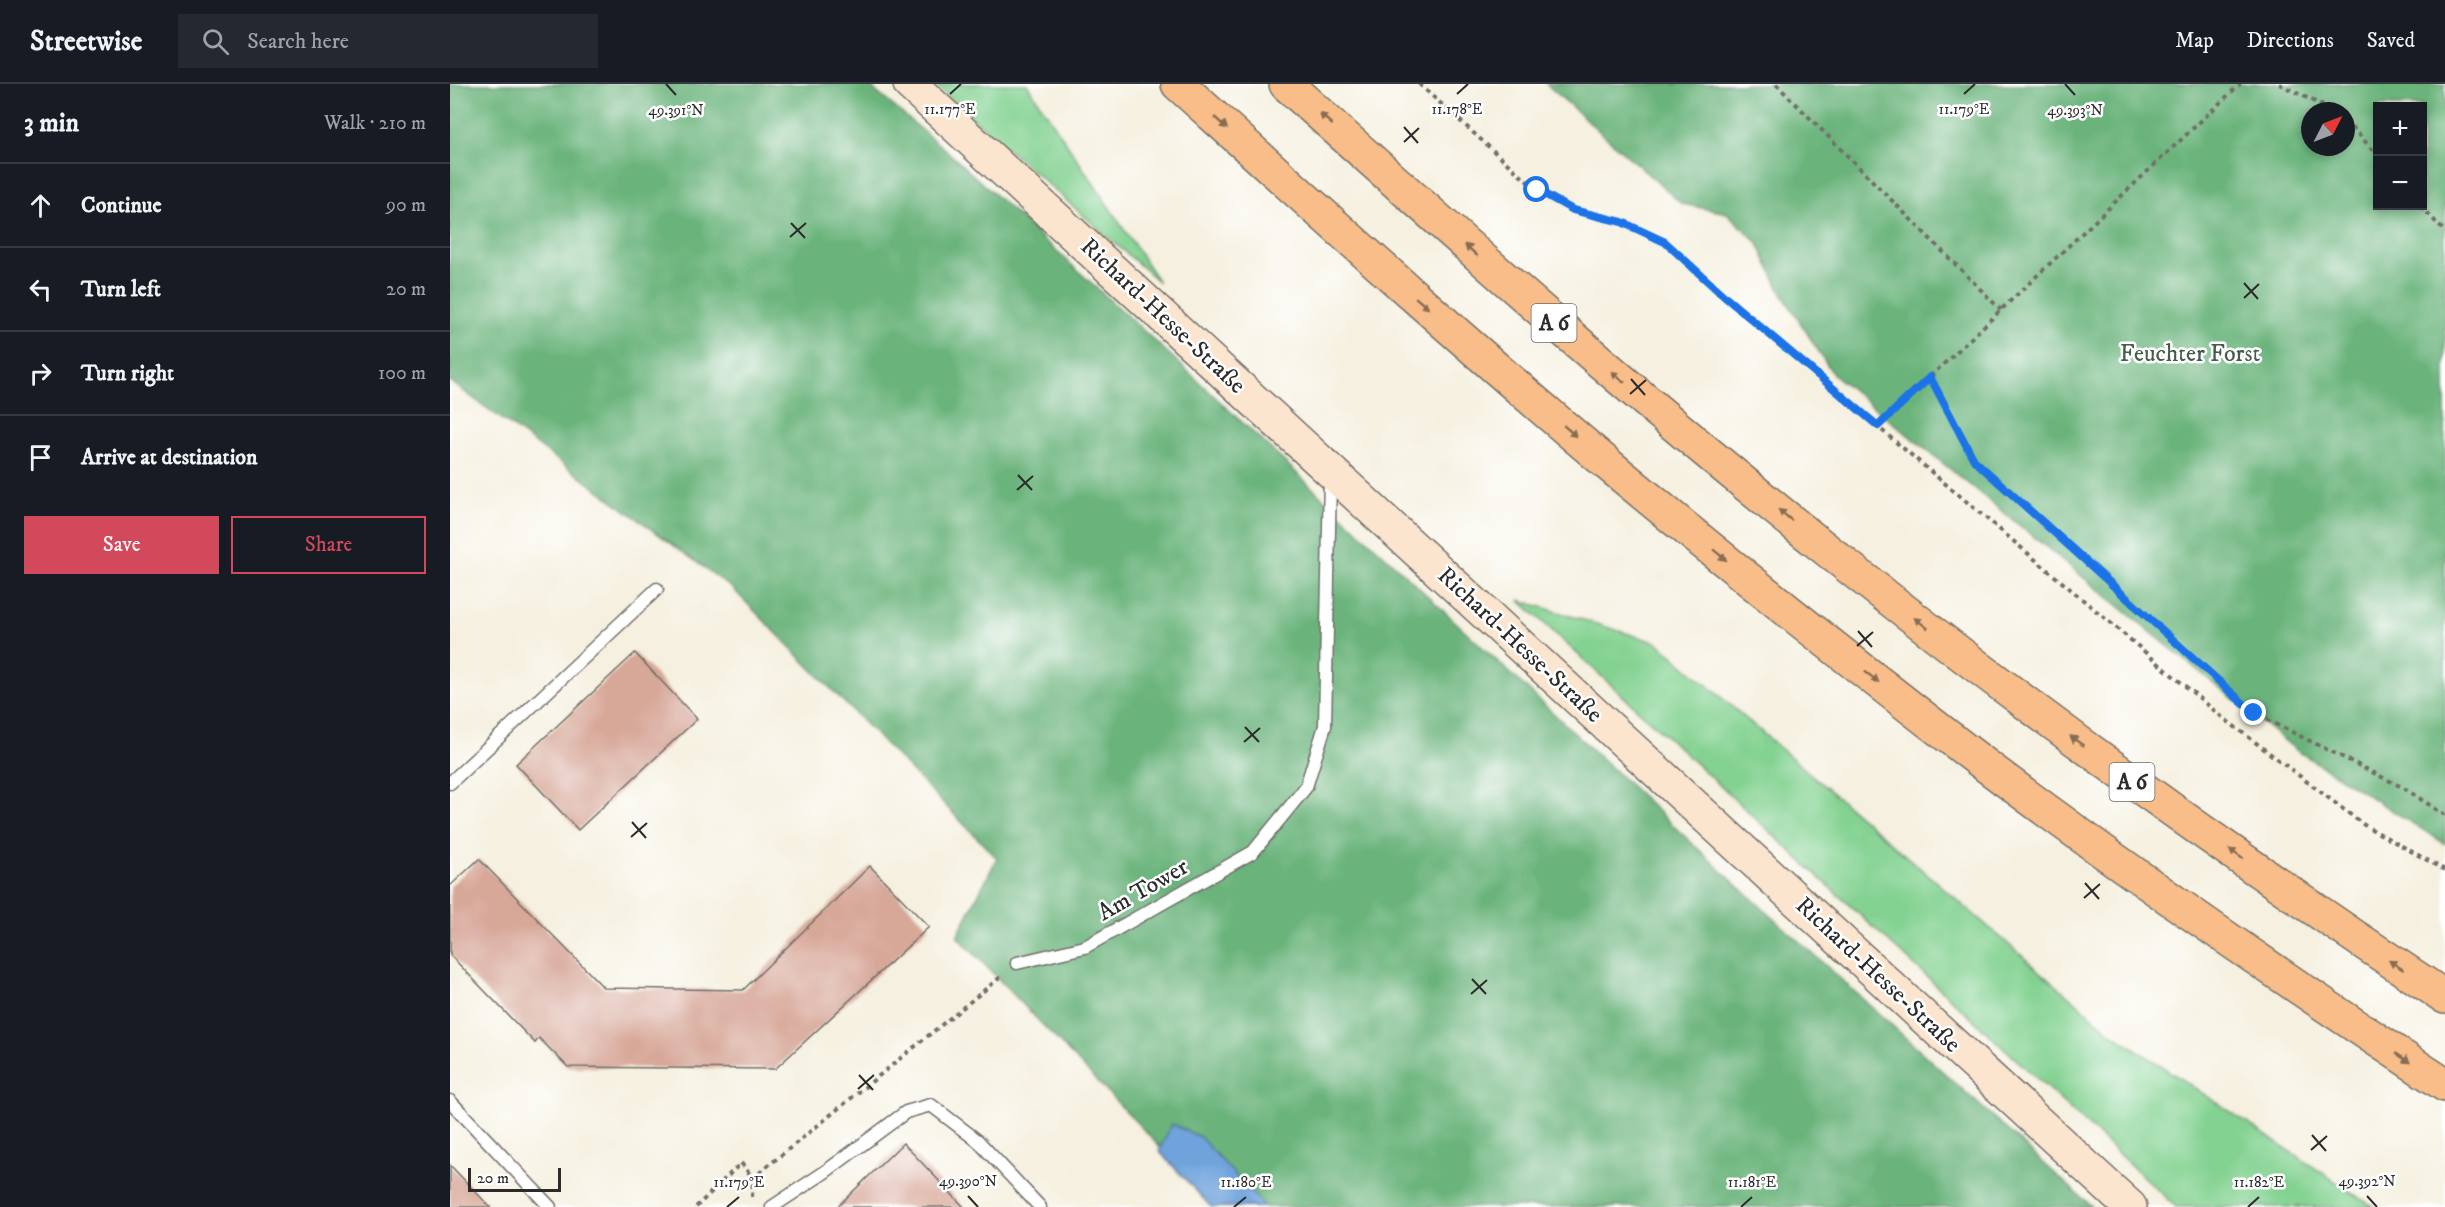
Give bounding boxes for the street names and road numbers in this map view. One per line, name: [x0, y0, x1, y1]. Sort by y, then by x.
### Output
street label: Richard-Hesse-Straße: [1074, 232, 1252, 400]
road number: A 6: [1532, 304, 1576, 342]
street label: Richard-Hesse-Straße: [1431, 561, 1609, 729]
road number: A 6: [2110, 763, 2154, 801]
street label: Am Tower: [1092, 852, 1194, 928]
street label: Richard-Hesse-Straße: [1789, 891, 1967, 1059]

